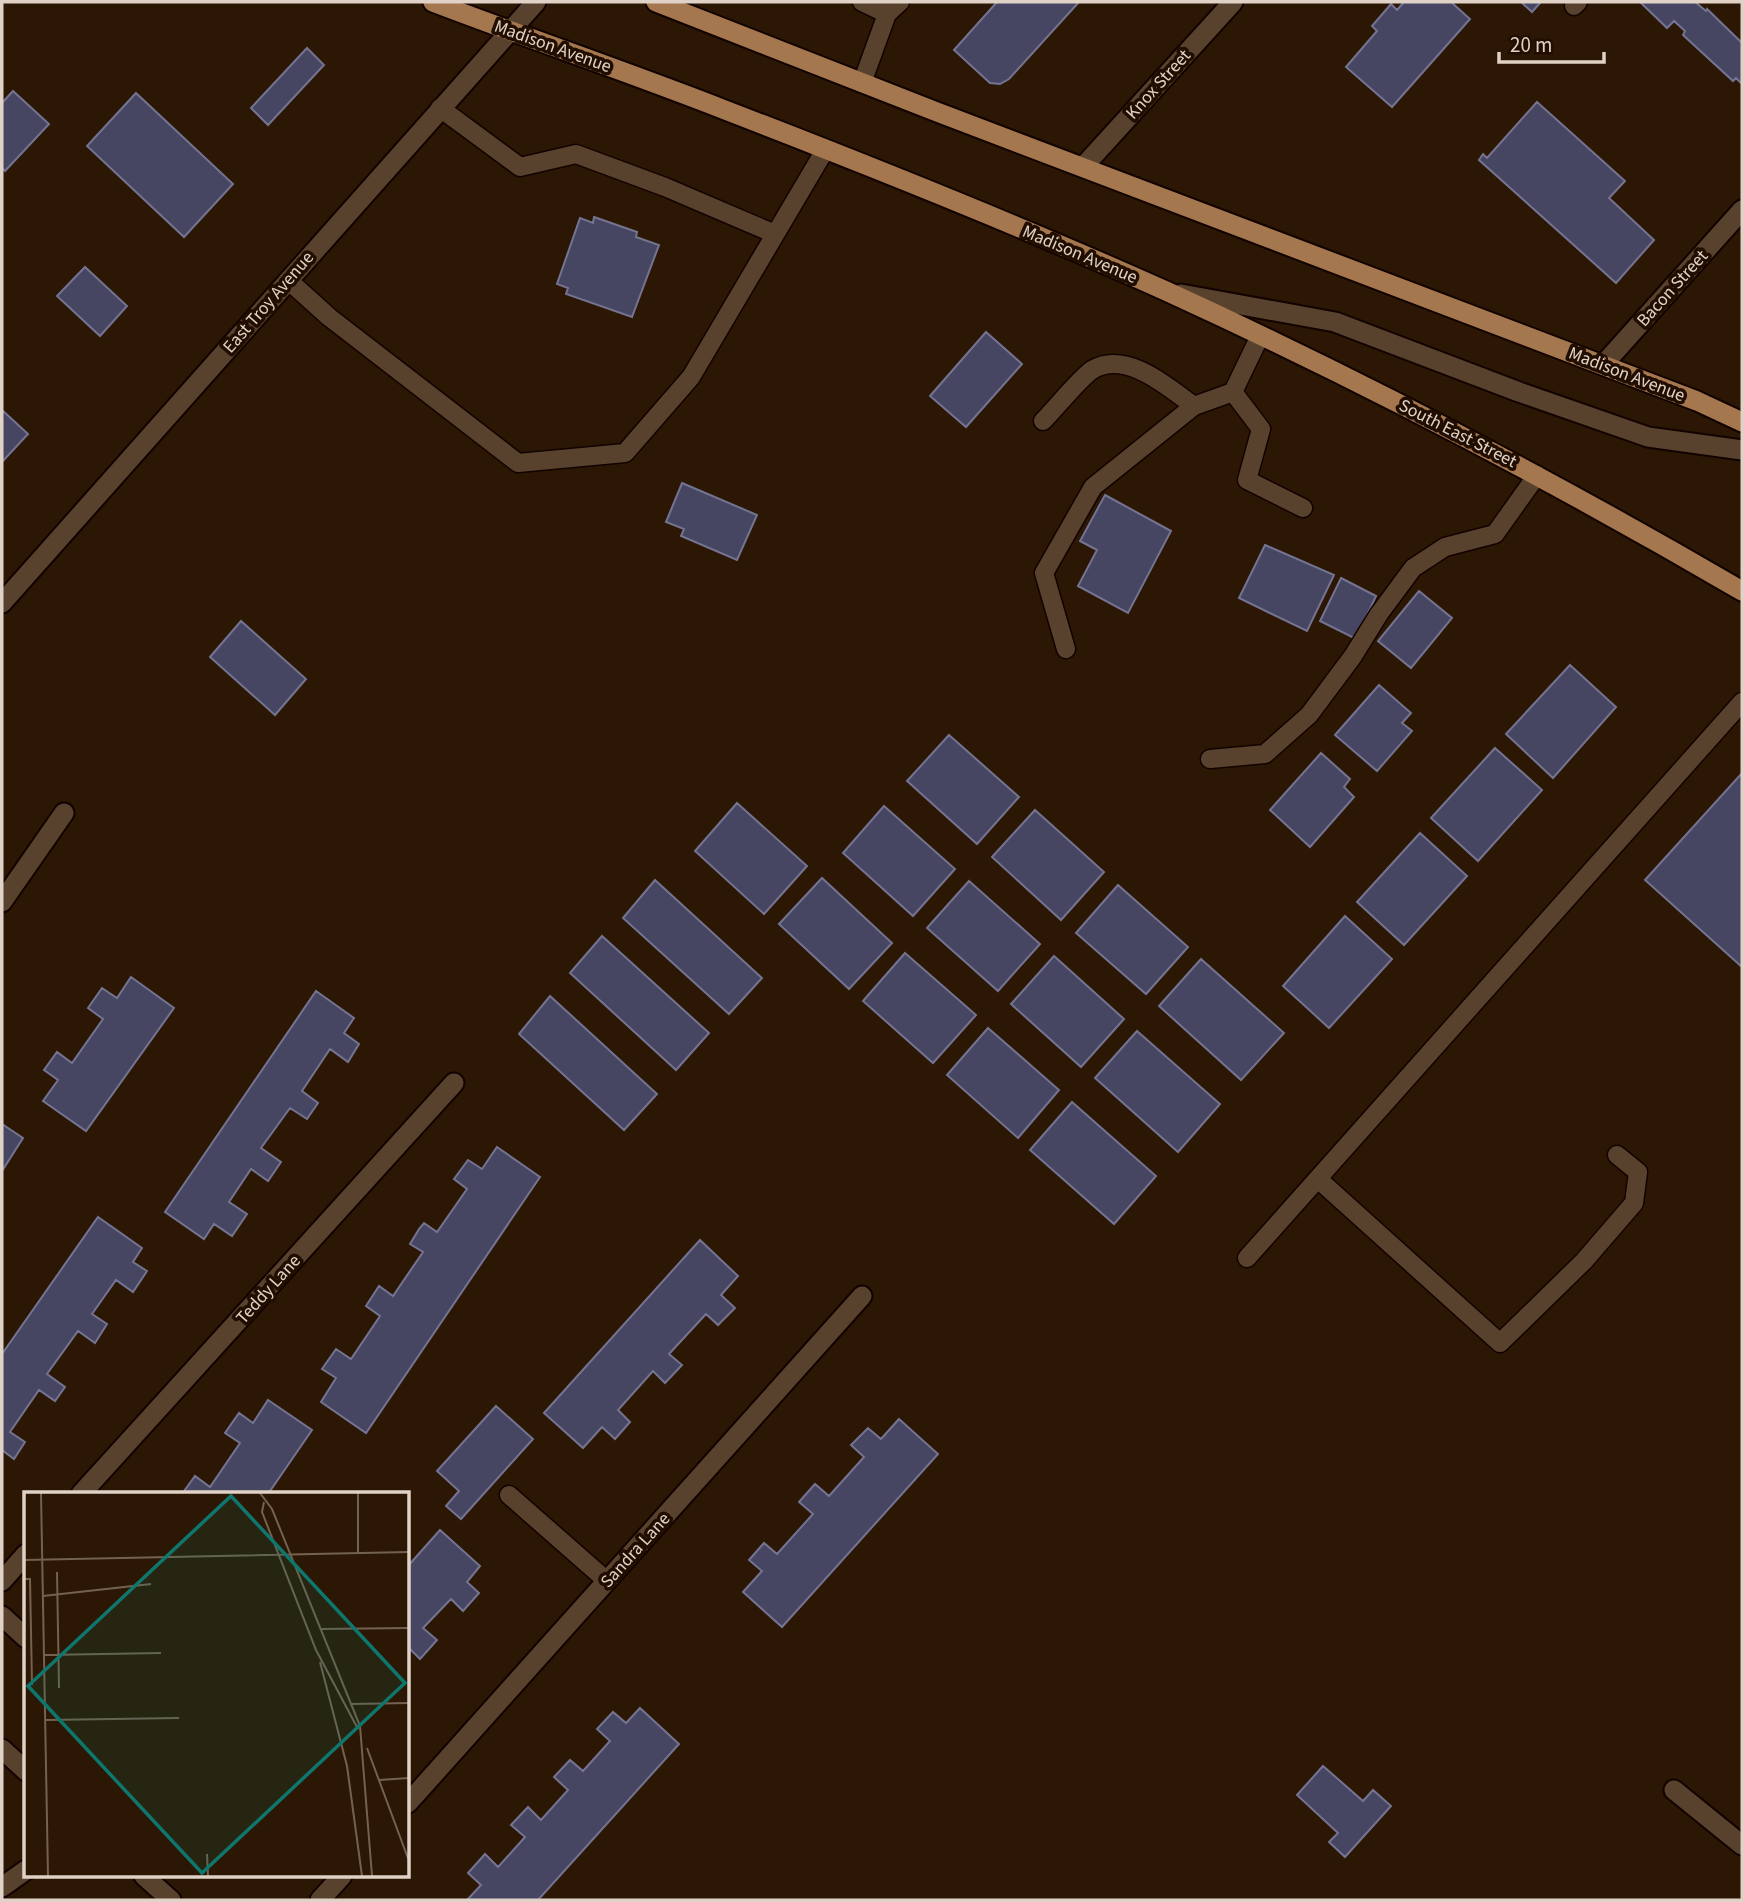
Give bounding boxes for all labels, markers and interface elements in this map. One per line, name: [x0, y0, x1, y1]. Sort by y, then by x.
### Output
street label: Madison Avenue: [491, 14, 615, 79]
scale bar: [1499, 21, 1604, 65]
text: 20 m: [1510, 30, 1552, 60]
street label: Knox Street: [1120, 44, 1197, 125]
street label: Madison Avenue: [1018, 219, 1141, 290]
street label: Bacon Street: [1631, 244, 1714, 332]
street label: East Troy Avenue: [217, 246, 320, 359]
street label: Madison Avenue: [1565, 341, 1689, 408]
street label: South East Street: [1395, 393, 1521, 474]
street label: Teddy Lane: [230, 1249, 306, 1330]
inset map: [24, 1492, 410, 1878]
street label: Sandra Lane: [595, 1507, 676, 1593]

